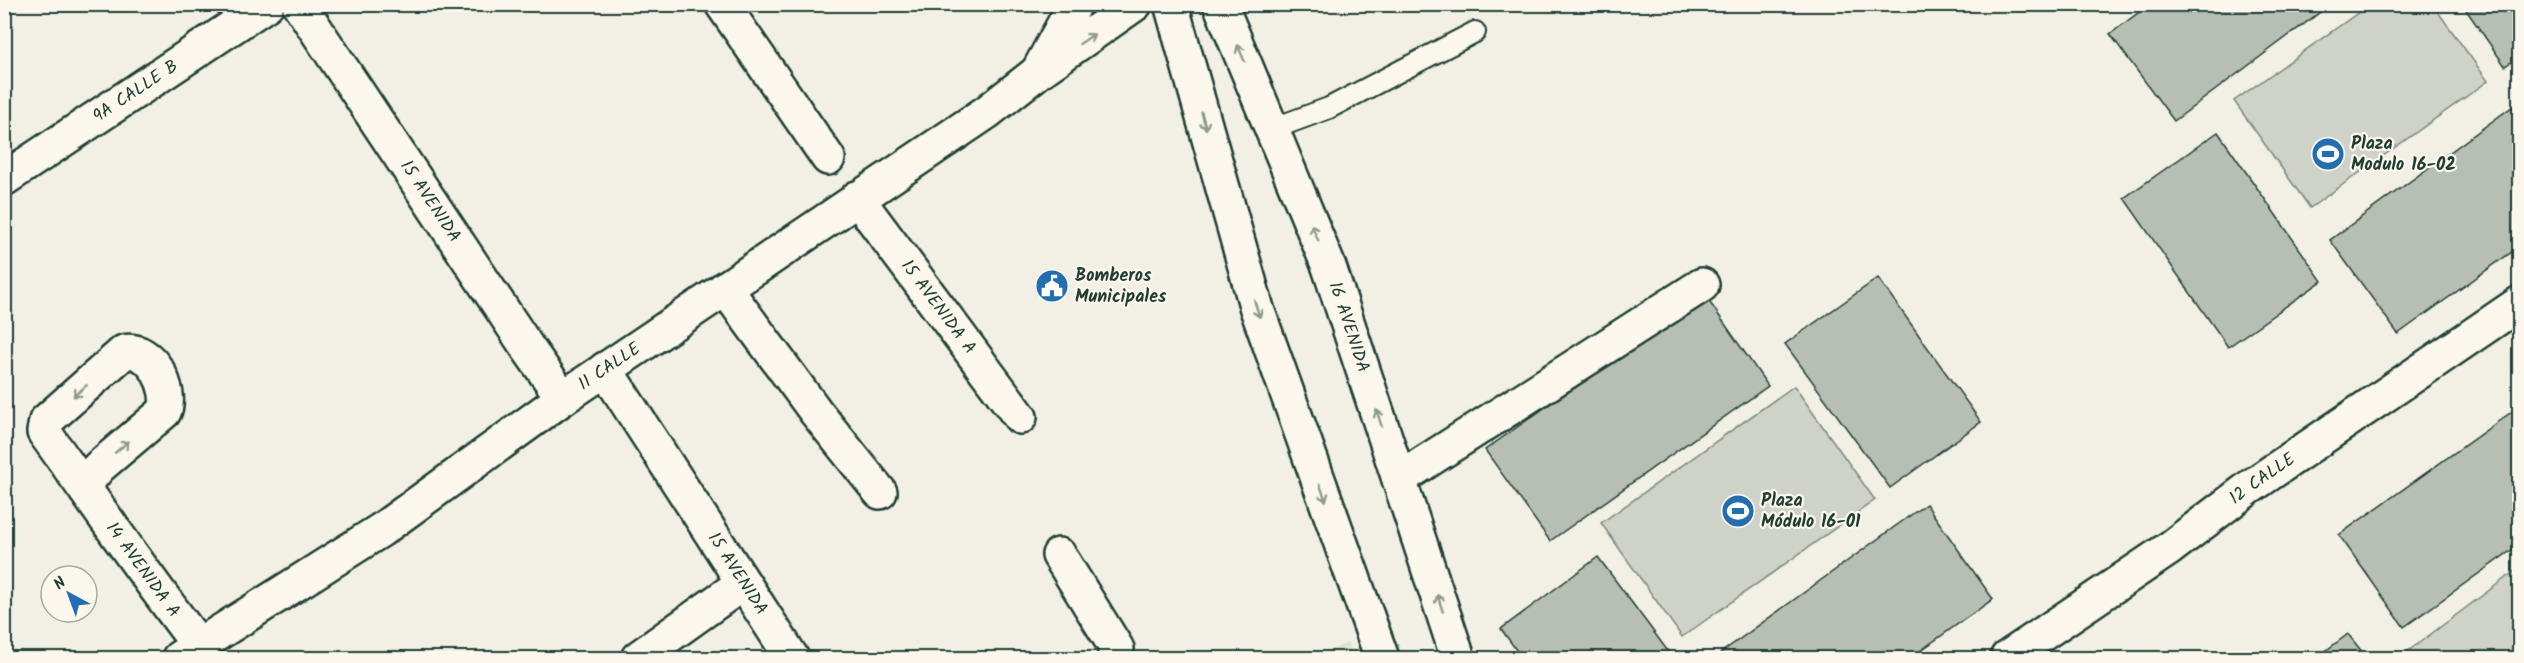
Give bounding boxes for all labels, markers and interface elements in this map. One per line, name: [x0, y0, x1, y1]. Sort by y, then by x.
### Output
one-way arrow: [1078, 33, 1094, 45]
one-way arrow: [1235, 45, 1246, 63]
street label: 9A CALLE B: [87, 52, 184, 131]
one-way arrow: [1199, 112, 1210, 131]
place label: Plaza Modulo 16-02: [2351, 130, 2456, 180]
sports icon: Plaza Modulo 16-02: [2310, 136, 2346, 172]
street label: 15 AVENIDA: [392, 154, 468, 249]
one-way arrow: [1309, 225, 1320, 243]
street label: 15 AVENIDA A: [893, 253, 983, 361]
place label: Bomberos Municipales: [1075, 262, 1167, 312]
public building icon: Bomberos Municipales: [1034, 268, 1070, 304]
street label: 16 AVENIDA: [1320, 278, 1377, 376]
one-way arrow: [1252, 299, 1263, 318]
street label: 11 CALLE: [572, 335, 647, 398]
one-way arrow: [73, 384, 88, 398]
one-way arrow: [1373, 409, 1384, 428]
one-way arrow: [114, 440, 129, 454]
street label: 12 CALLE: [2223, 445, 2302, 512]
one-way arrow: [1318, 483, 1329, 502]
place label: Plaza Módulo 16-01: [1761, 487, 1861, 537]
sports icon: Plaza Módulo 16-01: [1720, 493, 1756, 529]
street label: 14 AVENIDA A: [98, 516, 188, 624]
street label: 15 AVENIDA: [700, 527, 775, 621]
north arrow: [39, 564, 99, 624]
text: N: [48, 571, 72, 597]
one-way arrow: [1434, 594, 1445, 613]

